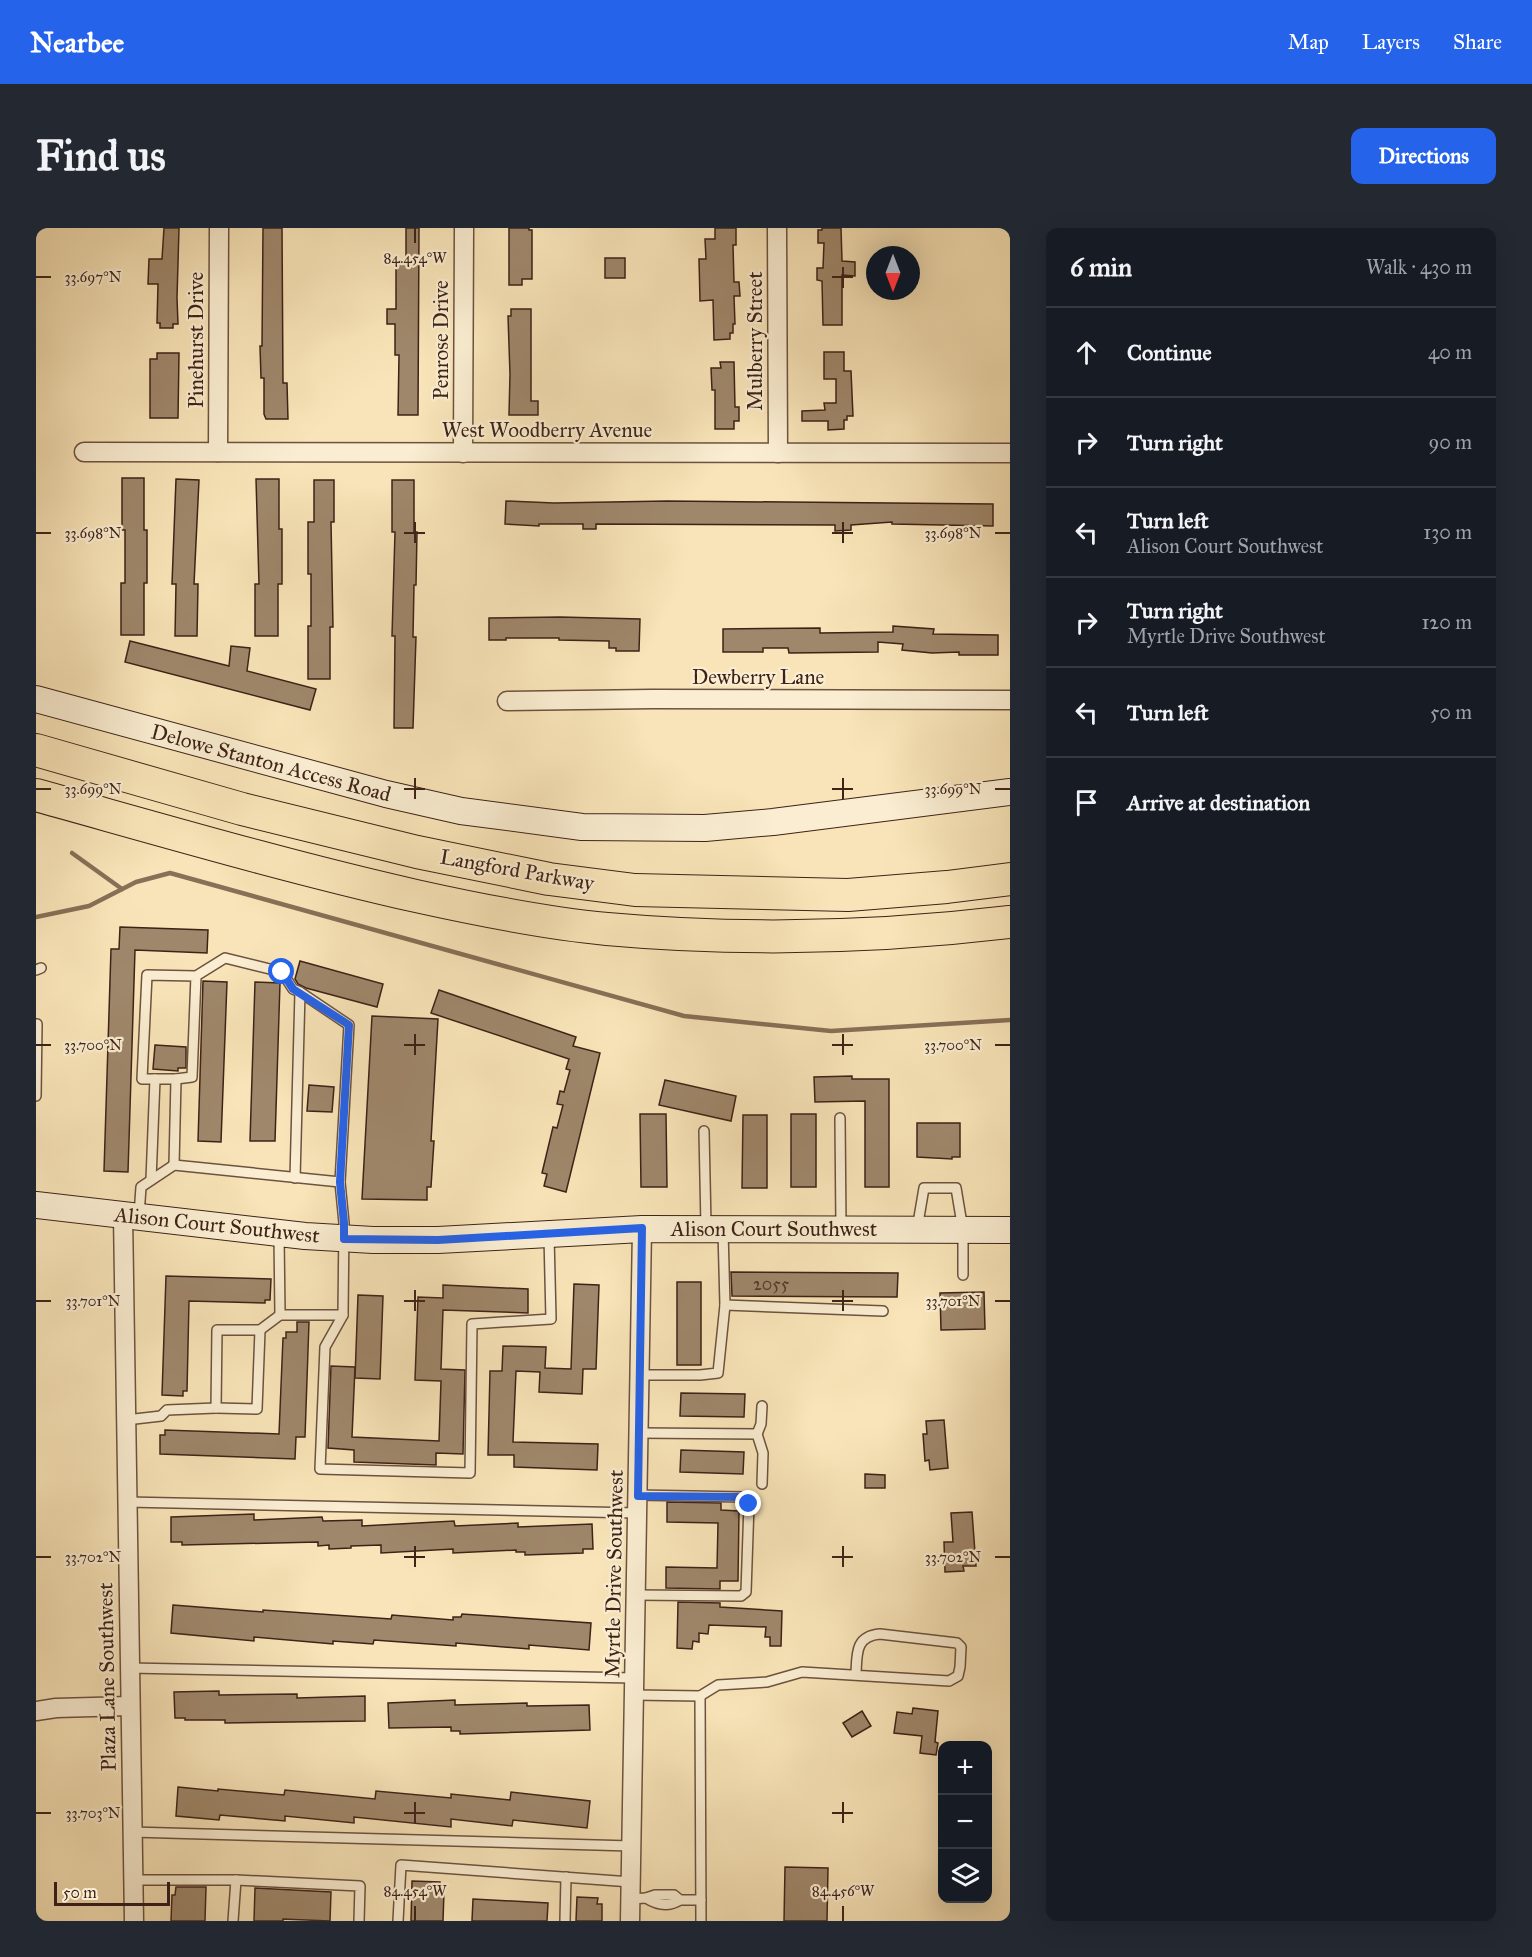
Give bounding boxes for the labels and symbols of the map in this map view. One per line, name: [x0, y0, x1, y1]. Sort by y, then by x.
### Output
north arrow: [866, 246, 920, 300]
text: 84.454°W: [384, 249, 447, 267]
text: 33.697°N: [64, 268, 122, 286]
street label: Pinehurst Drive: [183, 271, 209, 408]
street label: Mulberry Street: [742, 271, 768, 411]
street label: Penrose Drive: [428, 280, 454, 400]
street label: West Woodberry Avenue: [442, 417, 653, 443]
text: 33.698°N: [65, 524, 122, 542]
text: 33.698°N: [925, 524, 982, 542]
street label: Dewberry Lane: [692, 664, 825, 690]
street label: Delowe Stanton Access Road: [148, 718, 394, 808]
text: 33.699°N: [64, 780, 122, 798]
text: 33.699°N: [924, 780, 982, 798]
street label: Langford Parkway: [438, 844, 597, 897]
route start: [268, 958, 294, 984]
text: 33.700°N: [64, 1036, 122, 1054]
text: 33.700°N: [924, 1036, 982, 1054]
street label: Alison Court Southwest: [112, 1201, 321, 1249]
street label: Alison Court Southwest: [670, 1216, 878, 1242]
house number: 2055: [753, 1273, 790, 1295]
text: 33.701°N: [66, 1292, 121, 1310]
text: 33.701°N: [926, 1292, 981, 1310]
street label: Myrtle Drive Southwest: [599, 1469, 629, 1678]
route end: [735, 1490, 761, 1516]
text: 33.702°N: [65, 1548, 122, 1566]
text: 33.702°N: [925, 1548, 982, 1566]
street label: Plaza Lane Southwest: [92, 1582, 122, 1772]
text: 33.703°N: [65, 1804, 121, 1822]
scale bar: [54, 1879, 170, 1906]
text: 84.454°W: [384, 1882, 447, 1900]
text: 84.456°W: [812, 1882, 875, 1900]

